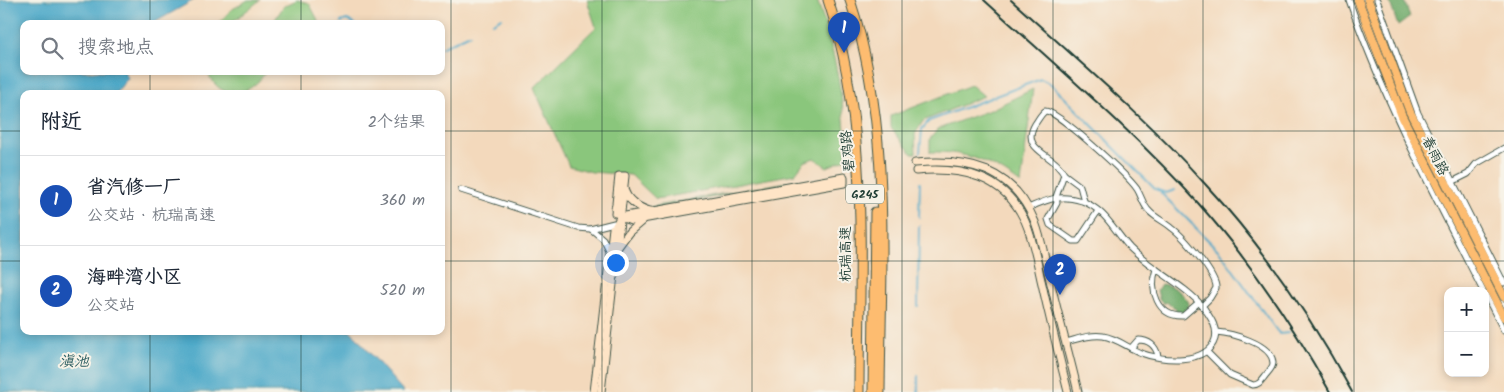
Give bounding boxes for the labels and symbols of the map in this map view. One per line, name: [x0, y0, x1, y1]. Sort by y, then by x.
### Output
pin: 1: [828, 12, 860, 53]
street label: 碧鸡路: [835, 129, 861, 173]
street label: 春雨路: [1416, 132, 1454, 180]
road number: G245: [846, 184, 884, 203]
street label: 杭瑞高速: [835, 226, 857, 282]
your location: [603, 250, 629, 276]
pin: 2: [1044, 254, 1076, 295]
water label: 滇池: [59, 350, 90, 374]

